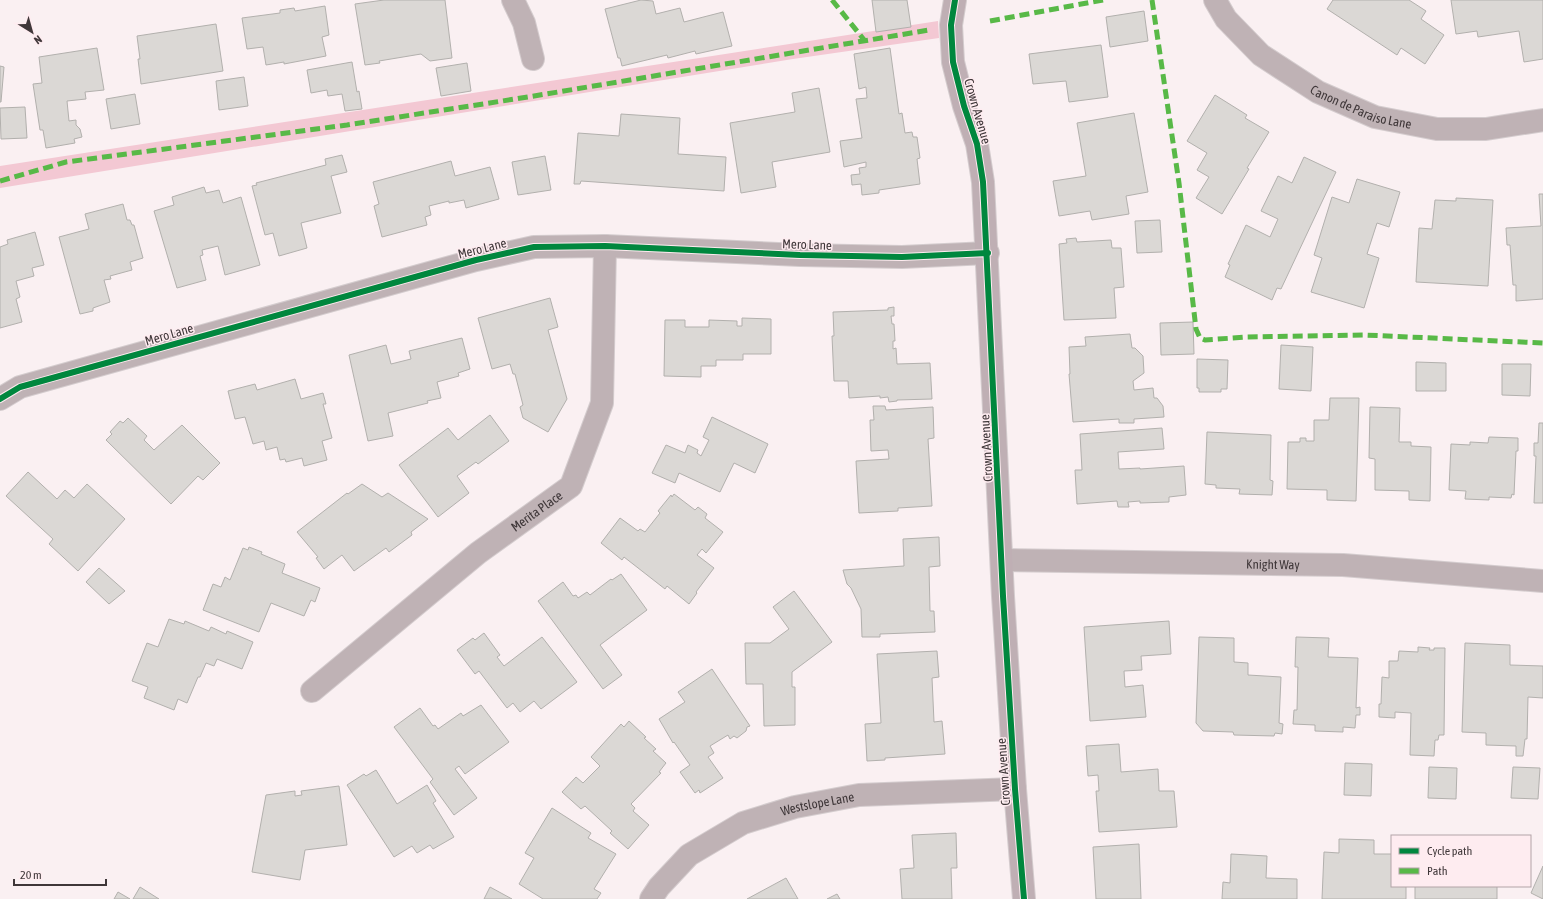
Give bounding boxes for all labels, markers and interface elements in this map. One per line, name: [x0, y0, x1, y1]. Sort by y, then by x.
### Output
north arrow: [12, 12, 52, 52]
text: N: [32, 33, 44, 47]
street label: Crown Avenue: [961, 77, 994, 146]
street label: Canon de Paraiso Lane: [1307, 82, 1413, 132]
street label: Mero Lane: [456, 235, 508, 262]
street label: Mero Lane: [782, 236, 832, 253]
street label: Mero Lane: [143, 320, 195, 349]
street label: Crown Avenue: [977, 414, 996, 482]
street label: Merita Place: [508, 488, 565, 535]
street label: Knight Way: [1246, 557, 1301, 572]
street label: Crown Avenue: [994, 738, 1013, 806]
street label: Westslope Lane: [779, 789, 855, 819]
legend: [1391, 835, 1531, 887]
text: Cycle path: [1427, 844, 1472, 858]
scale bar: [14, 861, 106, 887]
text: Path: [1427, 864, 1448, 878]
text: 20 m: [20, 868, 42, 882]

